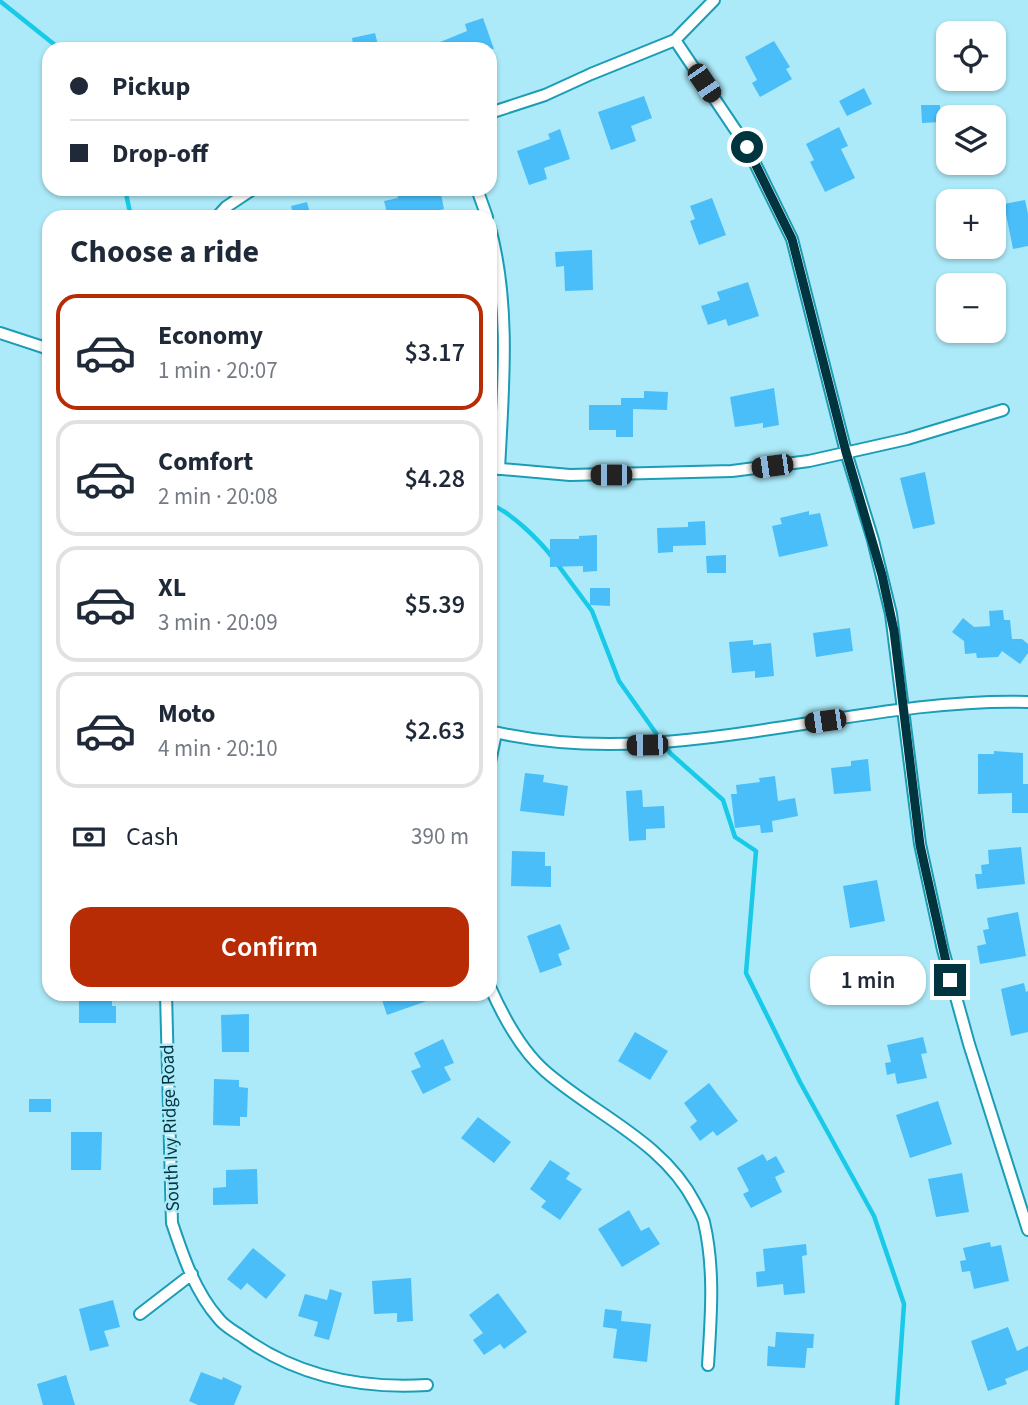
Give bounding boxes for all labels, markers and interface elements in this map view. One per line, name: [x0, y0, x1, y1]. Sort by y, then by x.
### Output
map controls: [936, 21, 1006, 343]
button: locate: [936, 21, 1006, 91]
car: [684, 60, 725, 106]
text: Pickup: [112, 68, 190, 105]
button: layers: [936, 105, 1006, 175]
route start: [731, 131, 763, 163]
text: Drop-off: [112, 135, 208, 172]
button: +: [936, 189, 1006, 259]
text: Choose a ride: [70, 229, 259, 275]
button: −: [936, 273, 1006, 343]
text: Economy: [158, 317, 263, 354]
icon: car: [74, 321, 137, 384]
text: $3.17: [404, 334, 465, 371]
text: 1 min · 20:07: [158, 354, 278, 387]
text: Comfort: [158, 443, 253, 480]
icon: car: [74, 447, 137, 510]
car: [750, 453, 795, 479]
text: $4.28: [404, 460, 465, 497]
car: [591, 465, 633, 486]
text: 2 min · 20:08: [158, 480, 278, 513]
text: XL: [158, 569, 186, 606]
icon: car: [74, 573, 137, 636]
text: $5.39: [404, 586, 465, 623]
text: 3 min · 20:09: [158, 606, 278, 639]
text: Moto: [158, 695, 215, 732]
icon: car: [74, 699, 137, 762]
car: [803, 708, 848, 734]
text: $2.63: [404, 712, 465, 749]
text: 4 min · 20:10: [158, 732, 278, 765]
car: [626, 734, 669, 756]
icon: cash: [70, 818, 108, 856]
text: Cash: [126, 818, 179, 855]
text: 390 m: [411, 820, 469, 853]
button: Confirm: [70, 907, 469, 987]
callout: 1 min: [810, 956, 926, 1004]
text: 1 min: [841, 964, 895, 997]
route end: [934, 964, 966, 996]
street label: South Ivy Ridge Road: [154, 1044, 187, 1212]

